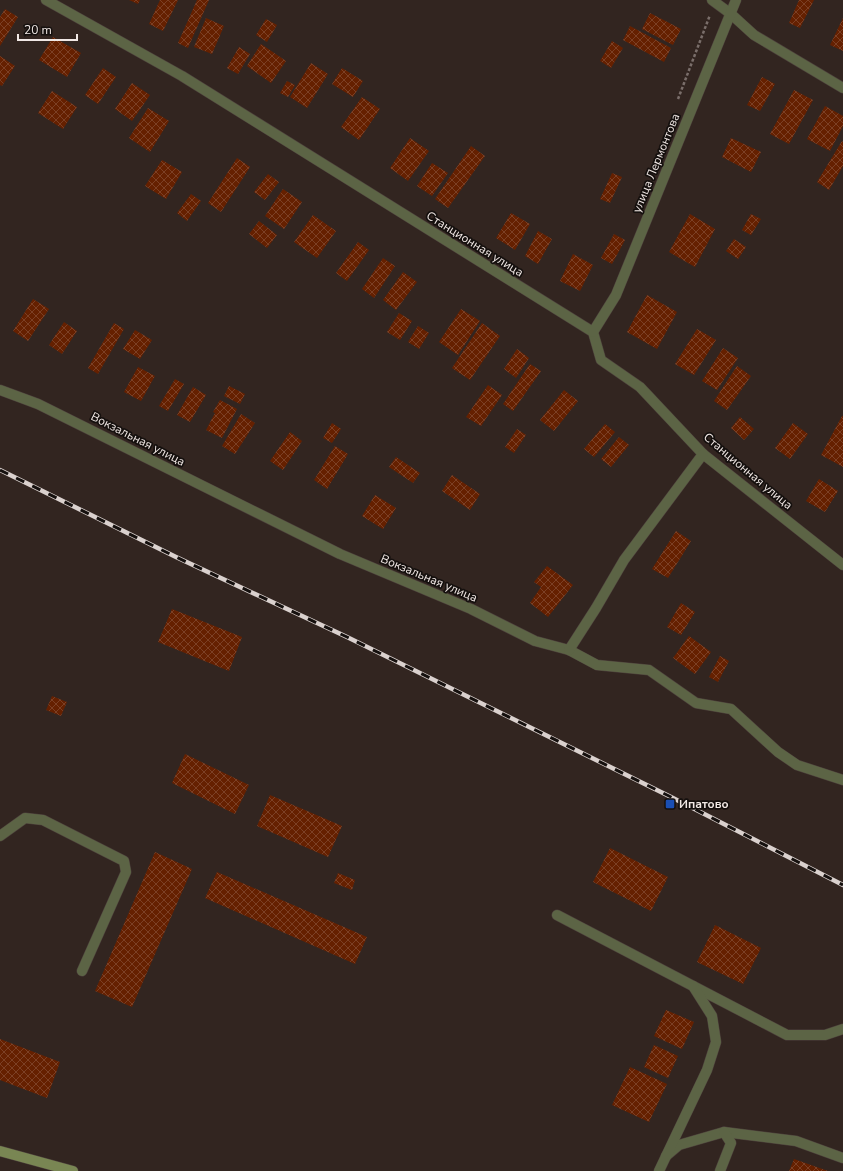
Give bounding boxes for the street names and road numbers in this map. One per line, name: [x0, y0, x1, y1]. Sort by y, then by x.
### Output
street label: улица Лермонтова: [629, 111, 683, 215]
street label: Станционная улица: [423, 208, 527, 280]
street label: Вокзальная улица: [88, 408, 188, 470]
street label: Станционная улица: [700, 429, 796, 513]
street label: Вокзальная улица: [378, 550, 480, 606]

